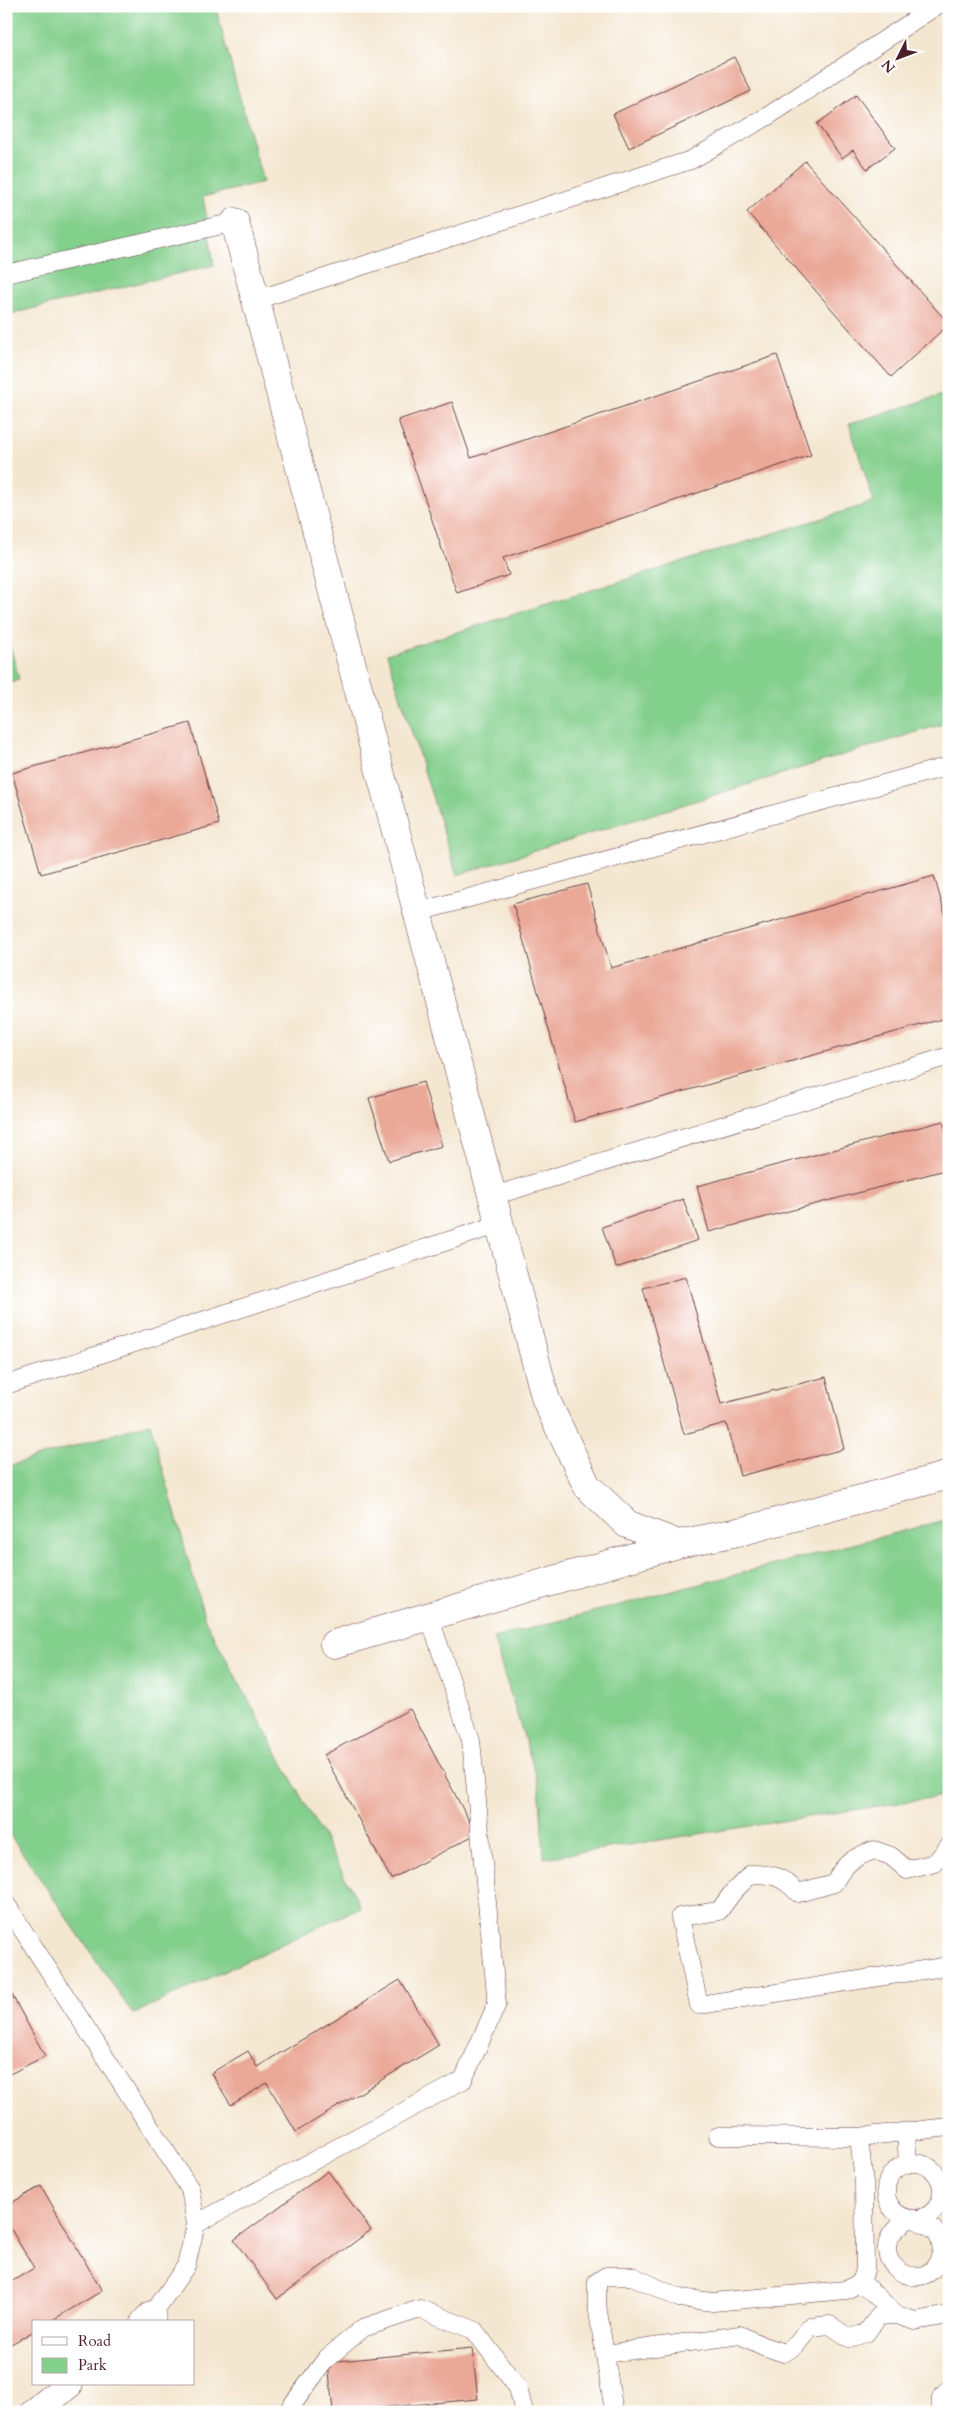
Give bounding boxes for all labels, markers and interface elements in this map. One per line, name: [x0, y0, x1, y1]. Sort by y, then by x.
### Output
north arrow: [872, 32, 922, 82]
text: N: [878, 55, 900, 77]
legend: [32, 2320, 195, 2386]
text: Road: [78, 2331, 111, 2351]
text: Park: [78, 2355, 107, 2375]

